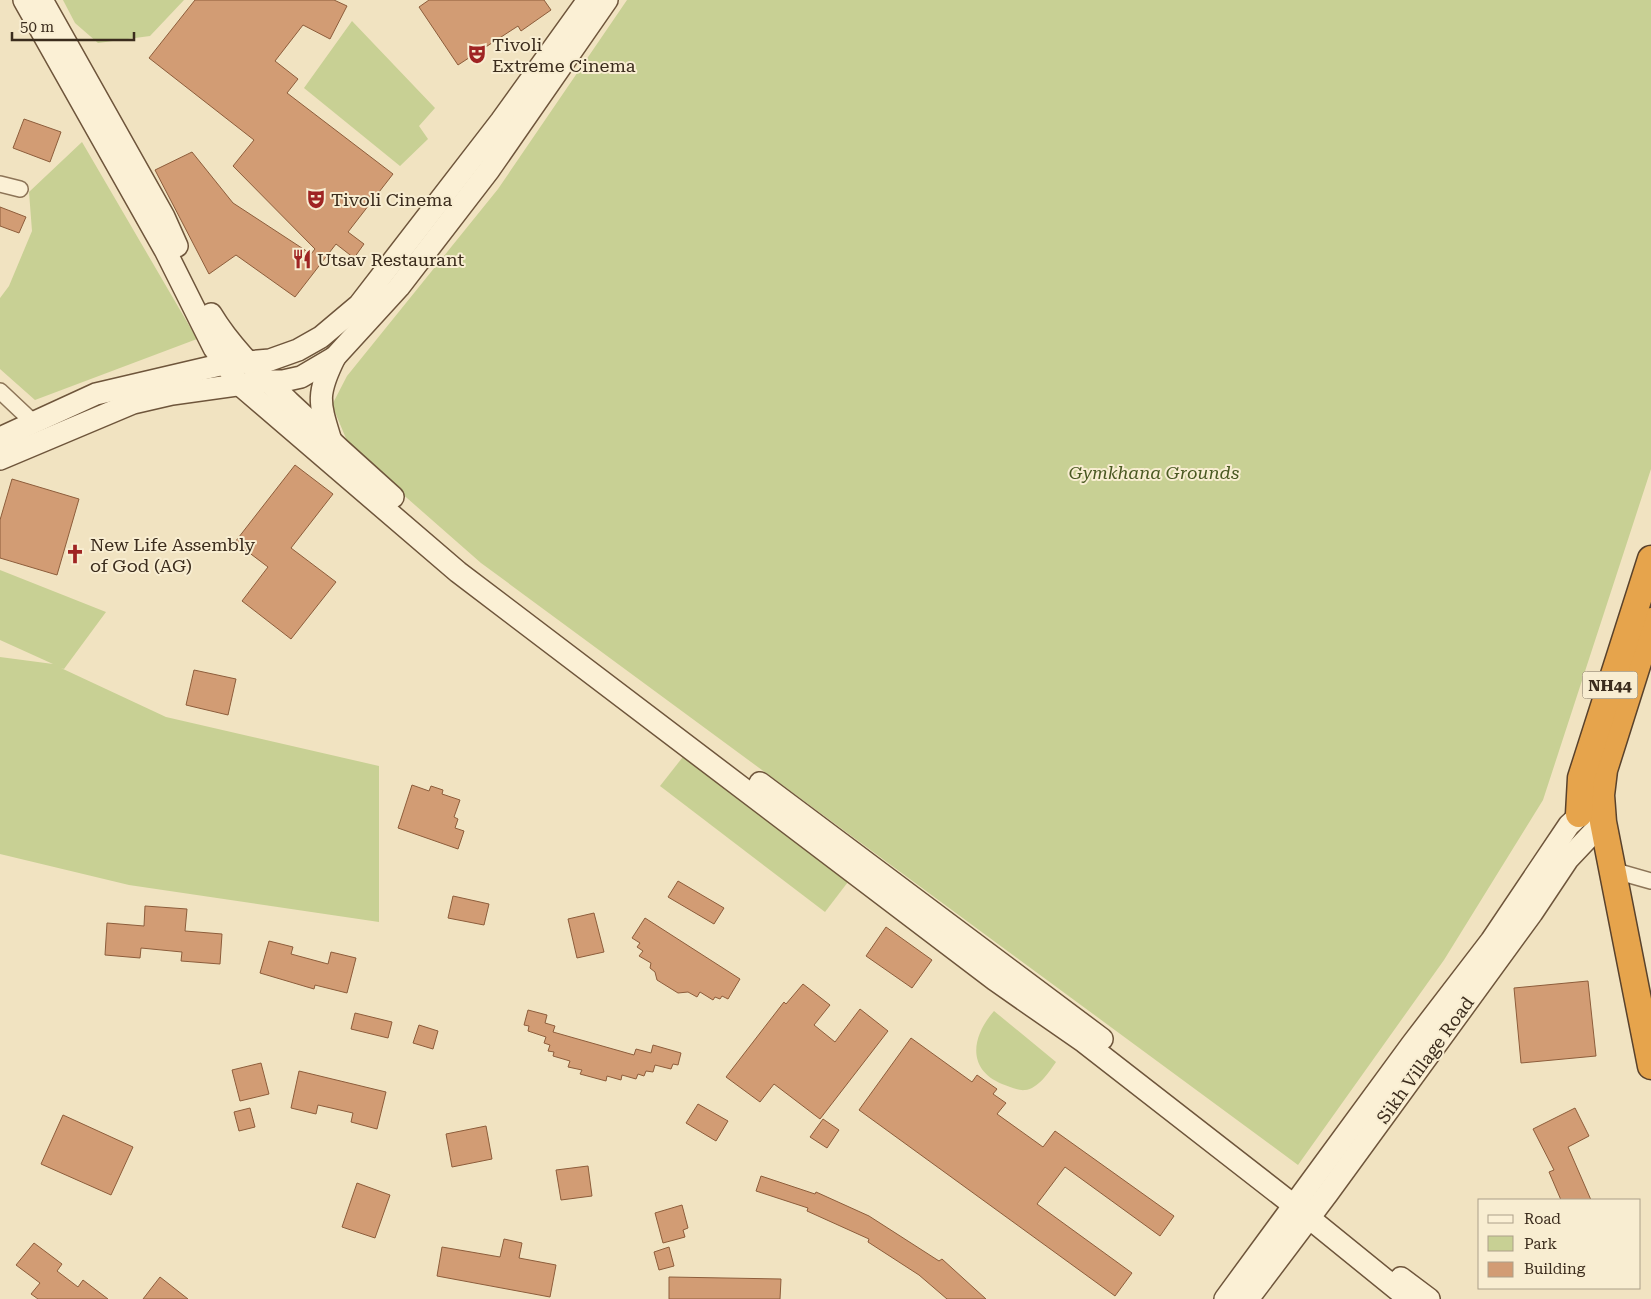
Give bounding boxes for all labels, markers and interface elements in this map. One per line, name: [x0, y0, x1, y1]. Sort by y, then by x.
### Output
scale bar: [12, 10, 135, 42]
text: 50 m: [20, 18, 55, 36]
place label: Tivoli Extreme Cinema: [492, 34, 636, 76]
theatre icon: Tivoli Extreme Cinema: [466, 43, 488, 65]
theatre icon: Tivoli Cinema: [305, 188, 327, 210]
place label: Tivoli Cinema: [331, 189, 452, 210]
restaurant icon: Utsav Restaurant: [291, 248, 313, 270]
place label: Utsav Restaurant: [317, 249, 464, 270]
park label: Gymkhana Grounds: [1069, 462, 1239, 483]
place label: New Life Assembly of God (AG): [90, 534, 256, 576]
church icon: New Life Assembly of God (AG): [64, 543, 86, 565]
road number: NH44: [1582, 672, 1638, 698]
street label: Sikh Village Road: [1372, 992, 1478, 1128]
legend: [1478, 1199, 1641, 1289]
text: Road: [1524, 1210, 1561, 1228]
text: Park: [1524, 1235, 1558, 1253]
text: Building: [1524, 1260, 1586, 1278]

